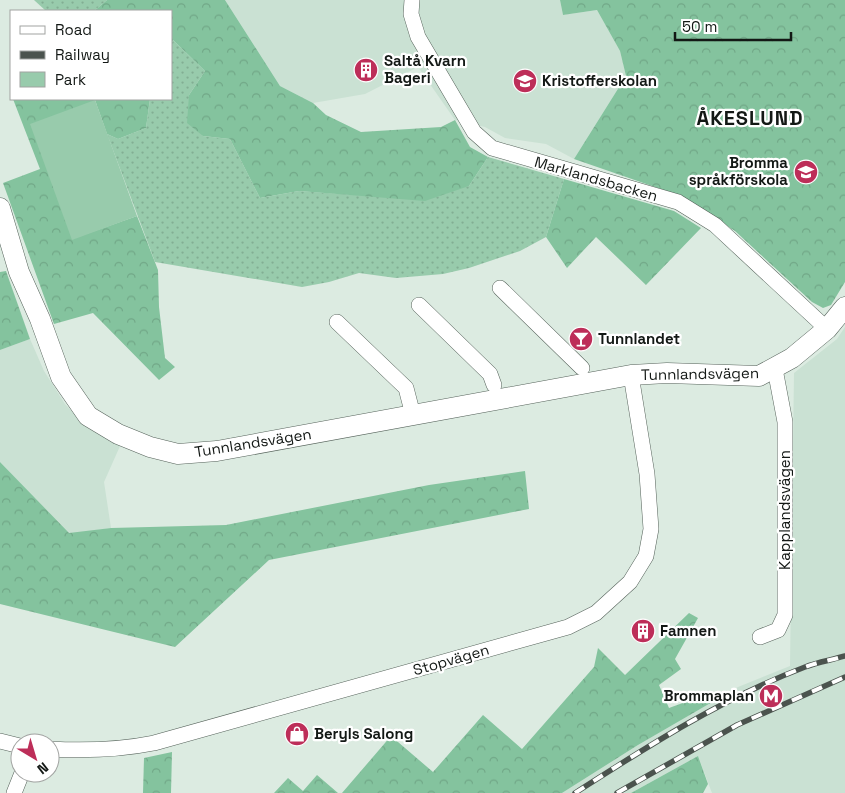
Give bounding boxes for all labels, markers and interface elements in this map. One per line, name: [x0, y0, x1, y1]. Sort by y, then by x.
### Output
legend: [10, 10, 172, 100]
scale bar: [675, 10, 791, 42]
text: 50 m: [682, 17, 717, 36]
text: Road: [55, 20, 92, 39]
text: Railway: [55, 45, 110, 64]
place label: Saltå Kvarn Bageri: [384, 51, 466, 87]
building icon: Saltå Kvarn Bageri: [353, 57, 379, 83]
school or university icon: Kristofferskolan: [512, 68, 538, 94]
text: Park: [55, 70, 86, 89]
place label: Kristofferskolan: [542, 71, 657, 90]
district label: ÅKESLUND: [697, 105, 804, 131]
street label: Marklandsbacken: [532, 152, 660, 205]
place label: Bromma språkförskola: [689, 153, 788, 189]
school or university icon: Bromma språkförskola: [793, 159, 819, 185]
bar icon: Tunnlandet: [568, 326, 594, 352]
place label: Tunnlandet: [598, 329, 680, 348]
street label: Tunnlandsvägen: [641, 363, 759, 384]
street label: Tunnlandsvägen: [193, 424, 313, 461]
street label: Kapplandsvägen: [775, 450, 794, 570]
building icon: Famnen: [630, 618, 656, 644]
place label: Famnen: [660, 621, 717, 640]
street label: Stopvägen: [411, 640, 491, 679]
metro station icon: Brommaplan: [758, 683, 784, 709]
place label: Brommaplan: [663, 686, 754, 705]
shop icon: Beryls Salong: [284, 721, 310, 747]
place label: Beryls Salong: [314, 724, 413, 743]
north arrow: [10, 733, 60, 783]
text: N: [34, 758, 52, 778]

